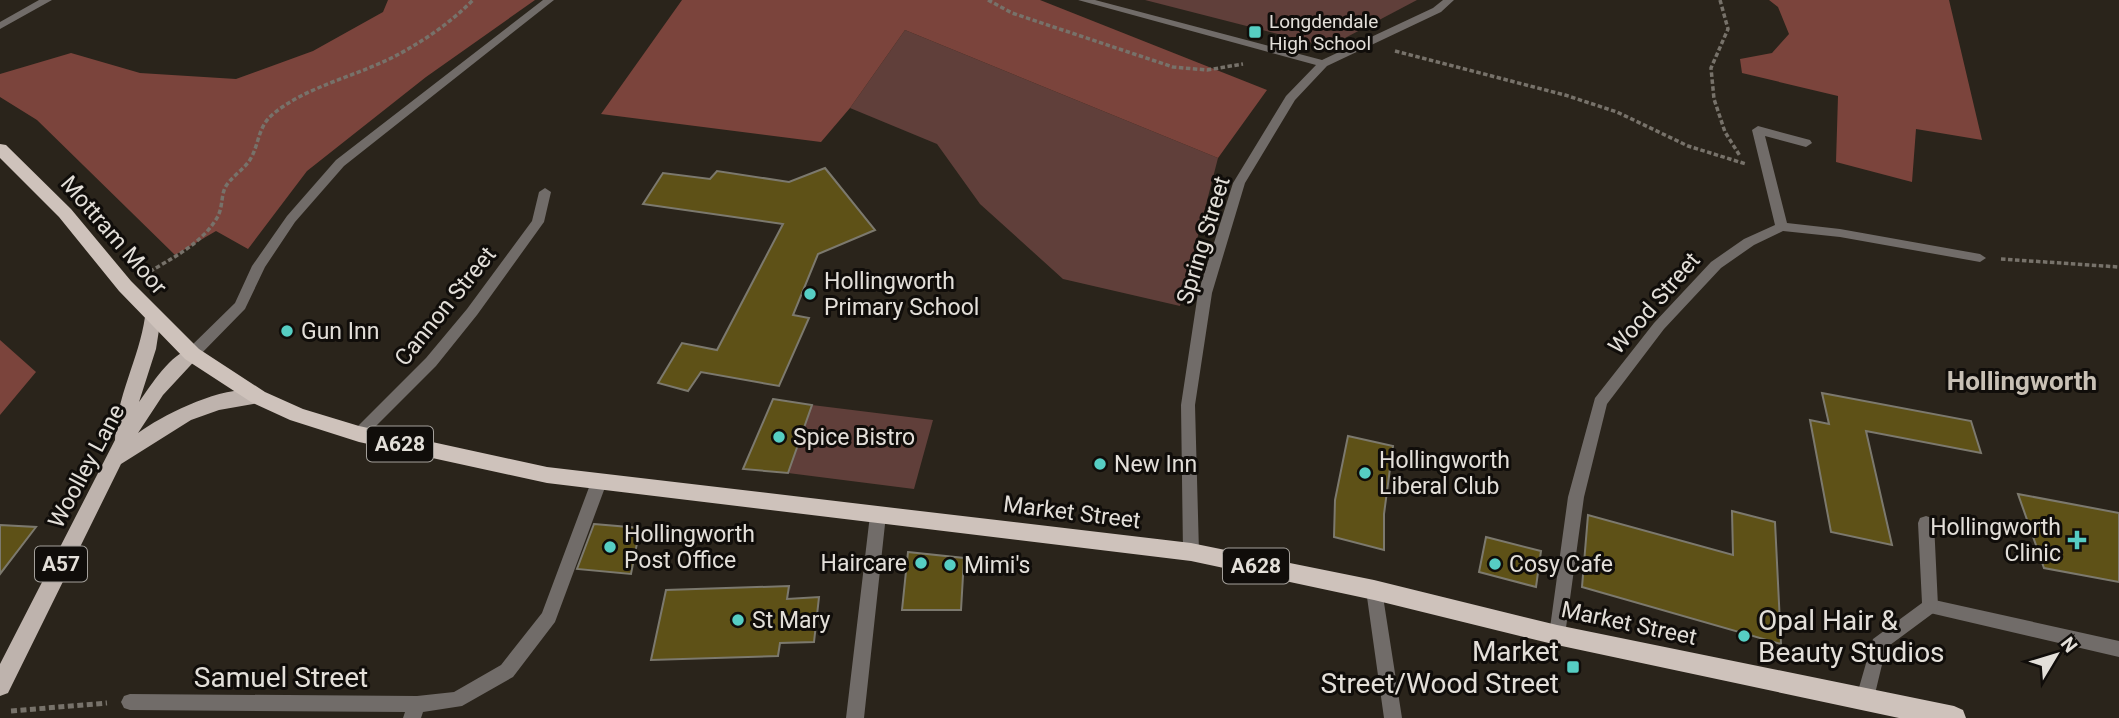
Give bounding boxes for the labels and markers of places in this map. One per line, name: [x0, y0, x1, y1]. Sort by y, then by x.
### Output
place label: Longdendale High School: [1269, 10, 1378, 55]
marker: Longdendale High School: [1247, 24, 1263, 40]
place label: Hollingworth Primary School: [824, 268, 979, 321]
marker: Hollingworth Primary School: [802, 286, 818, 302]
place label: Gun Inn: [301, 318, 379, 345]
marker: Gun Inn: [279, 323, 295, 339]
place label: Spice Bistro: [793, 424, 915, 451]
marker: Spice Bistro: [771, 429, 787, 445]
place label: Hollingworth Liberal Club: [1379, 447, 1510, 500]
place label: New Inn: [1114, 451, 1197, 478]
marker: New Inn: [1092, 456, 1108, 472]
marker: Hollingworth Liberal Club: [1357, 465, 1373, 481]
place label: Hollingworth Clinic: [1930, 514, 2061, 567]
place label: Hollingworth Post Office: [624, 521, 755, 574]
marker: Hollingworth Clinic: [2067, 530, 2087, 550]
marker: Hollingworth Post Office: [602, 539, 618, 555]
place label: Haircare: [821, 550, 907, 577]
place label: Cosy Cafe: [1509, 551, 1613, 578]
place label: Mimi's: [964, 552, 1030, 579]
marker: Haircare: [913, 555, 929, 571]
marker: Cosy Cafe: [1487, 556, 1503, 572]
marker: Mimi's: [942, 557, 958, 573]
place label: Opal Hair & Beauty Studios: [1758, 604, 1945, 669]
place label: St Mary: [752, 607, 830, 634]
marker: St Mary: [730, 612, 746, 628]
marker: Opal Hair & Beauty Studios: [1736, 628, 1752, 644]
place label: Market Street/Wood Street: [1321, 635, 1559, 700]
marker: Market Street/Wood Street: [1565, 659, 1581, 675]

